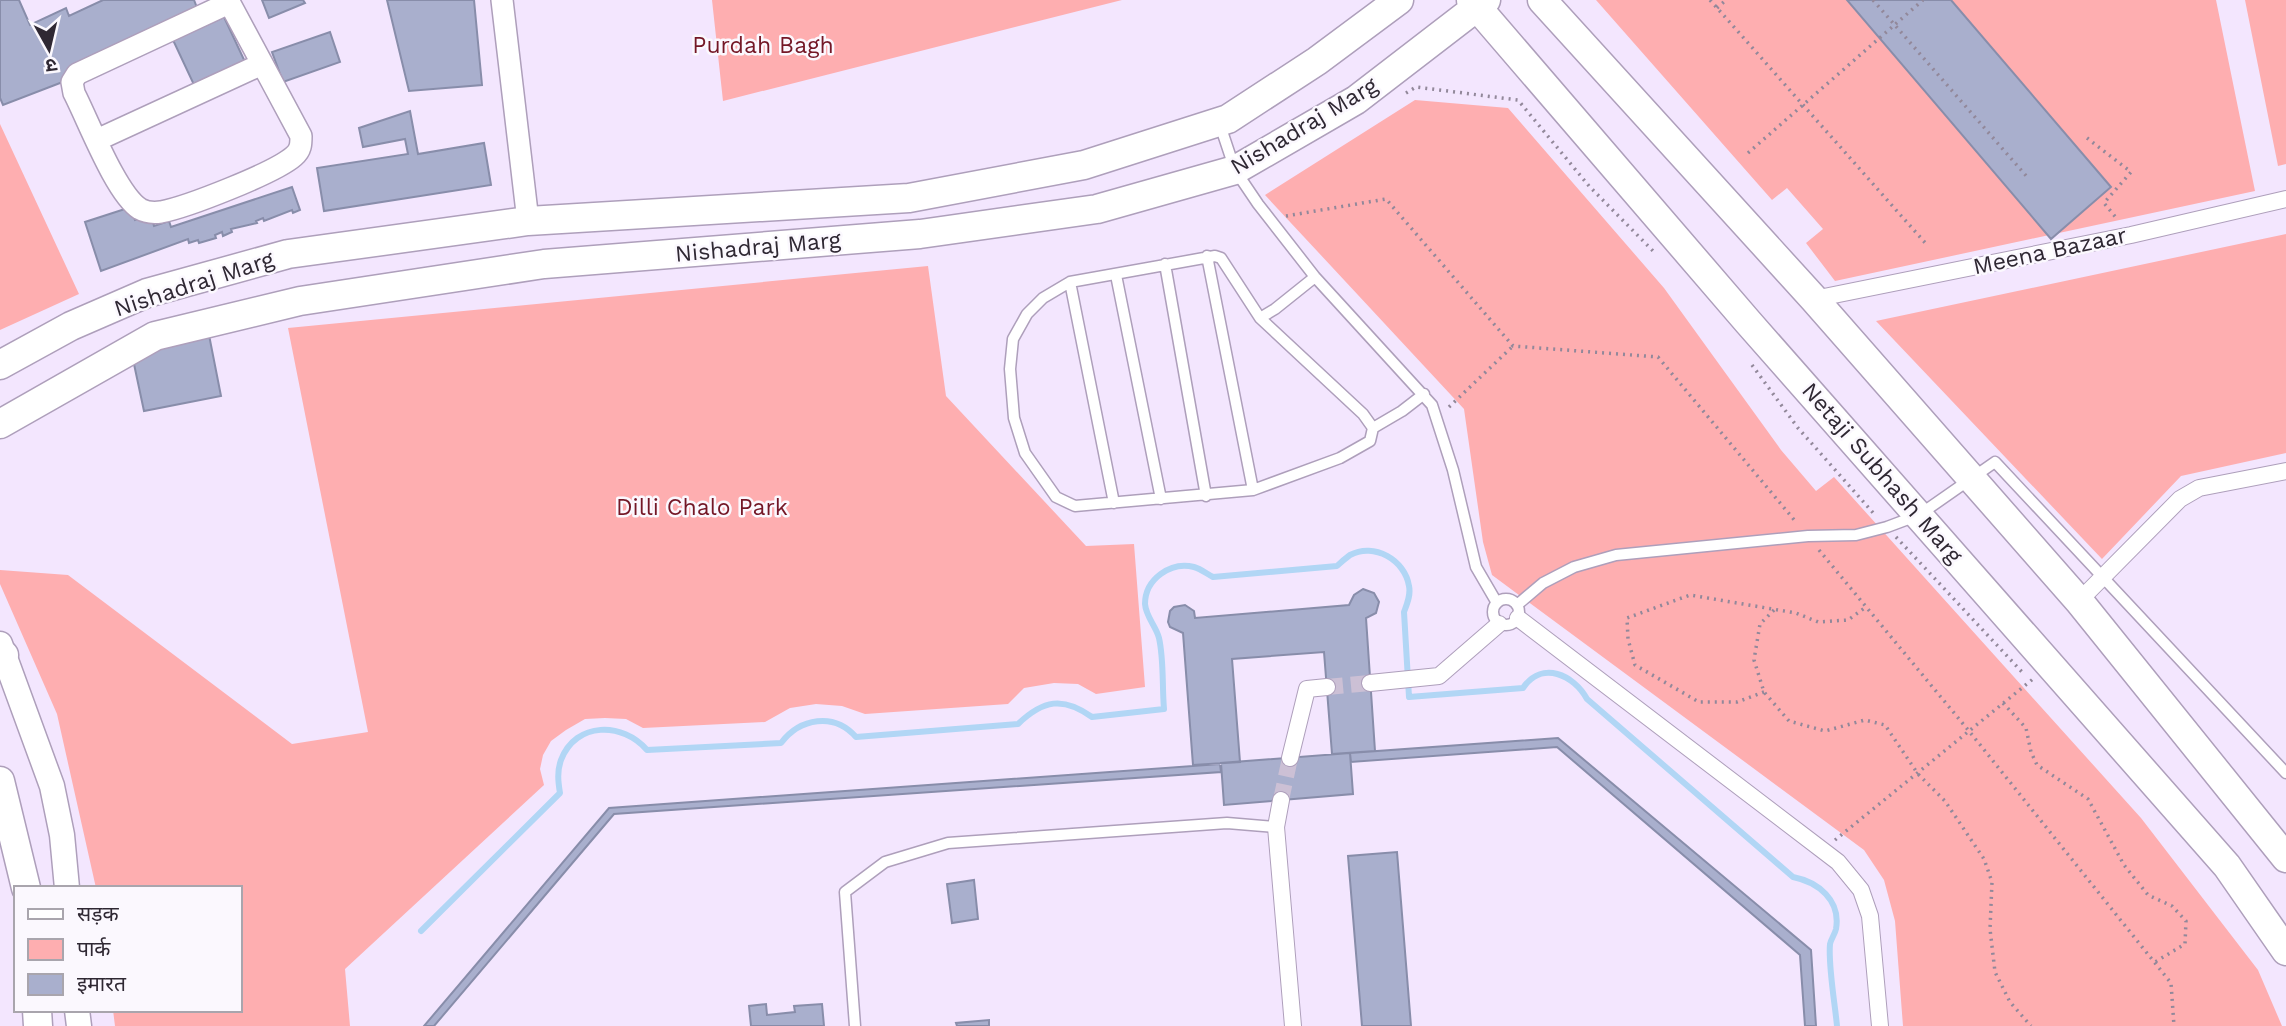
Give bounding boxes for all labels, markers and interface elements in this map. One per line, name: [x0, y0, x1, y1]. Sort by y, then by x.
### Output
north arrow: [14, 14, 84, 84]
park label: Purdah Bagh: [692, 32, 834, 59]
text: उ: [43, 53, 58, 78]
street label: Nishadraj Marg: [1226, 71, 1383, 180]
street label: Meena Bazaar: [1971, 222, 2129, 280]
street label: Nishadraj Marg: [674, 226, 843, 268]
street label: Nishadraj Marg: [111, 245, 278, 323]
street label: Netaji Subhash Marg: [1796, 377, 1968, 569]
park label: Dilli Chalo Park: [616, 494, 788, 521]
legend: [14, 886, 242, 1012]
text: सड़क: [77, 901, 119, 926]
text: पार्क: [77, 936, 111, 961]
text: इमारत: [77, 971, 127, 996]

